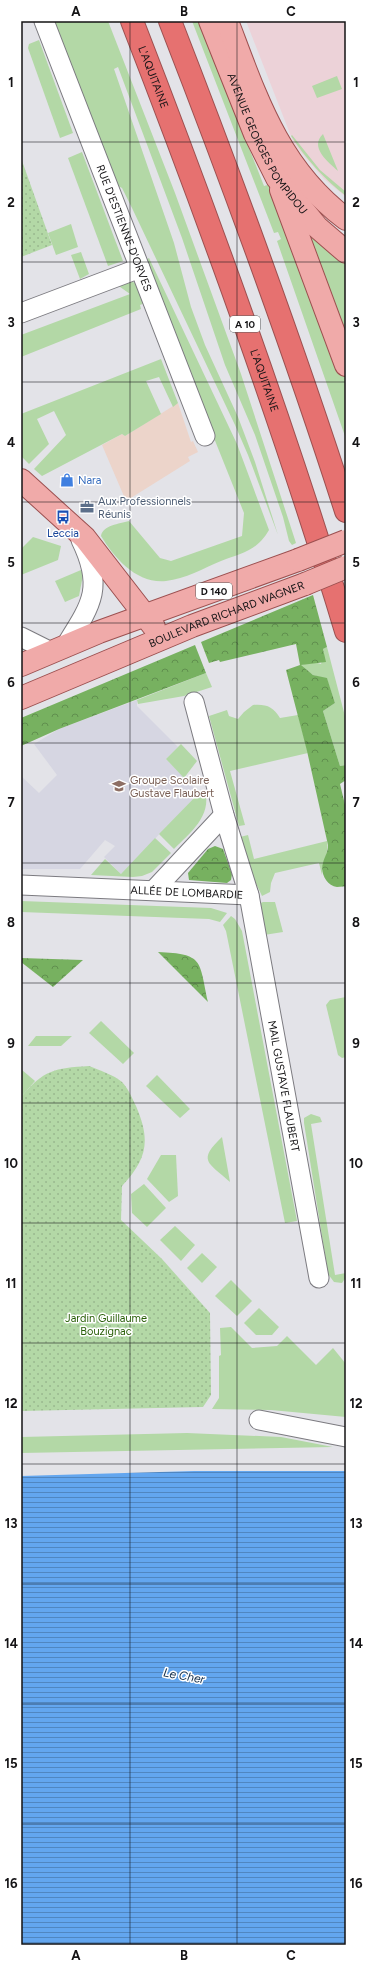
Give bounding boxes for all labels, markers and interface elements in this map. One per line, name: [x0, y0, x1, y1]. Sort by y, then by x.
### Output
text: A: [71, 4, 81, 19]
text: B: [180, 4, 188, 19]
text: C: [286, 4, 296, 19]
street label: L'AQUITAINE: [136, 44, 171, 110]
street label: AVENUE GEORGES POMPIDOU: [225, 71, 310, 217]
text: 1: [8, 75, 14, 90]
text: 1: [353, 75, 359, 90]
street label: RUE D'ESTIENNE D'ORVES: [94, 163, 155, 293]
text: 2: [7, 195, 15, 210]
text: 2: [352, 195, 360, 210]
text: 3: [7, 315, 15, 330]
text: 3: [352, 315, 360, 330]
road number: A 10: [230, 316, 260, 332]
street label: L'AQUITAINE: [248, 347, 281, 413]
text: 4: [7, 435, 15, 450]
text: 4: [352, 435, 360, 450]
shop icon: Nara: [59, 472, 75, 488]
place label: Nara: [78, 474, 101, 487]
place label: Aux Professionnels Réunis: [98, 495, 191, 521]
office icon: Aux Professionnels Réunis: [79, 499, 95, 515]
bus stop icon: Leccia: [55, 509, 71, 525]
place label: Leccia: [47, 527, 79, 540]
text: 5: [7, 555, 15, 570]
text: 5: [352, 555, 360, 570]
street label: BOULEVARD RICHARD WAGNER: [147, 578, 306, 650]
road number: D 140: [196, 583, 232, 599]
text: 6: [7, 675, 15, 690]
text: 6: [352, 675, 360, 690]
place label: Groupe Scolaire Gustave Flaubert: [130, 774, 214, 800]
school or university icon: Groupe Scolaire Gustave Flaubert: [111, 778, 127, 794]
text: 7: [7, 795, 15, 810]
text: 7: [352, 795, 360, 810]
street label: ALLÉE DE LOMBARDIE: [130, 883, 244, 901]
text: 8: [7, 915, 15, 930]
text: 8: [352, 915, 360, 930]
street label: MAIL GUSTAVE FLAUBERT: [266, 1019, 302, 1153]
text: 9: [7, 1036, 15, 1051]
text: 9: [352, 1036, 360, 1051]
text: 10: [4, 1156, 18, 1171]
text: 10: [349, 1156, 363, 1171]
text: 11: [6, 1276, 16, 1291]
text: 11: [351, 1276, 361, 1291]
park label: Jardin Guillaume Bouzignac: [65, 1312, 147, 1338]
text: 12: [4, 1396, 18, 1411]
text: 12: [349, 1396, 363, 1411]
text: 13: [5, 1516, 17, 1531]
text: 13: [350, 1516, 362, 1531]
text: 14: [4, 1636, 18, 1651]
text: 14: [349, 1636, 363, 1651]
water label: Le Cher: [162, 1665, 207, 1687]
text: 15: [4, 1756, 18, 1771]
text: 15: [349, 1756, 363, 1771]
text: 16: [4, 1876, 18, 1891]
text: 16: [349, 1876, 363, 1891]
text: A: [71, 1948, 81, 1963]
text: B: [180, 1948, 188, 1963]
text: C: [286, 1948, 296, 1963]

